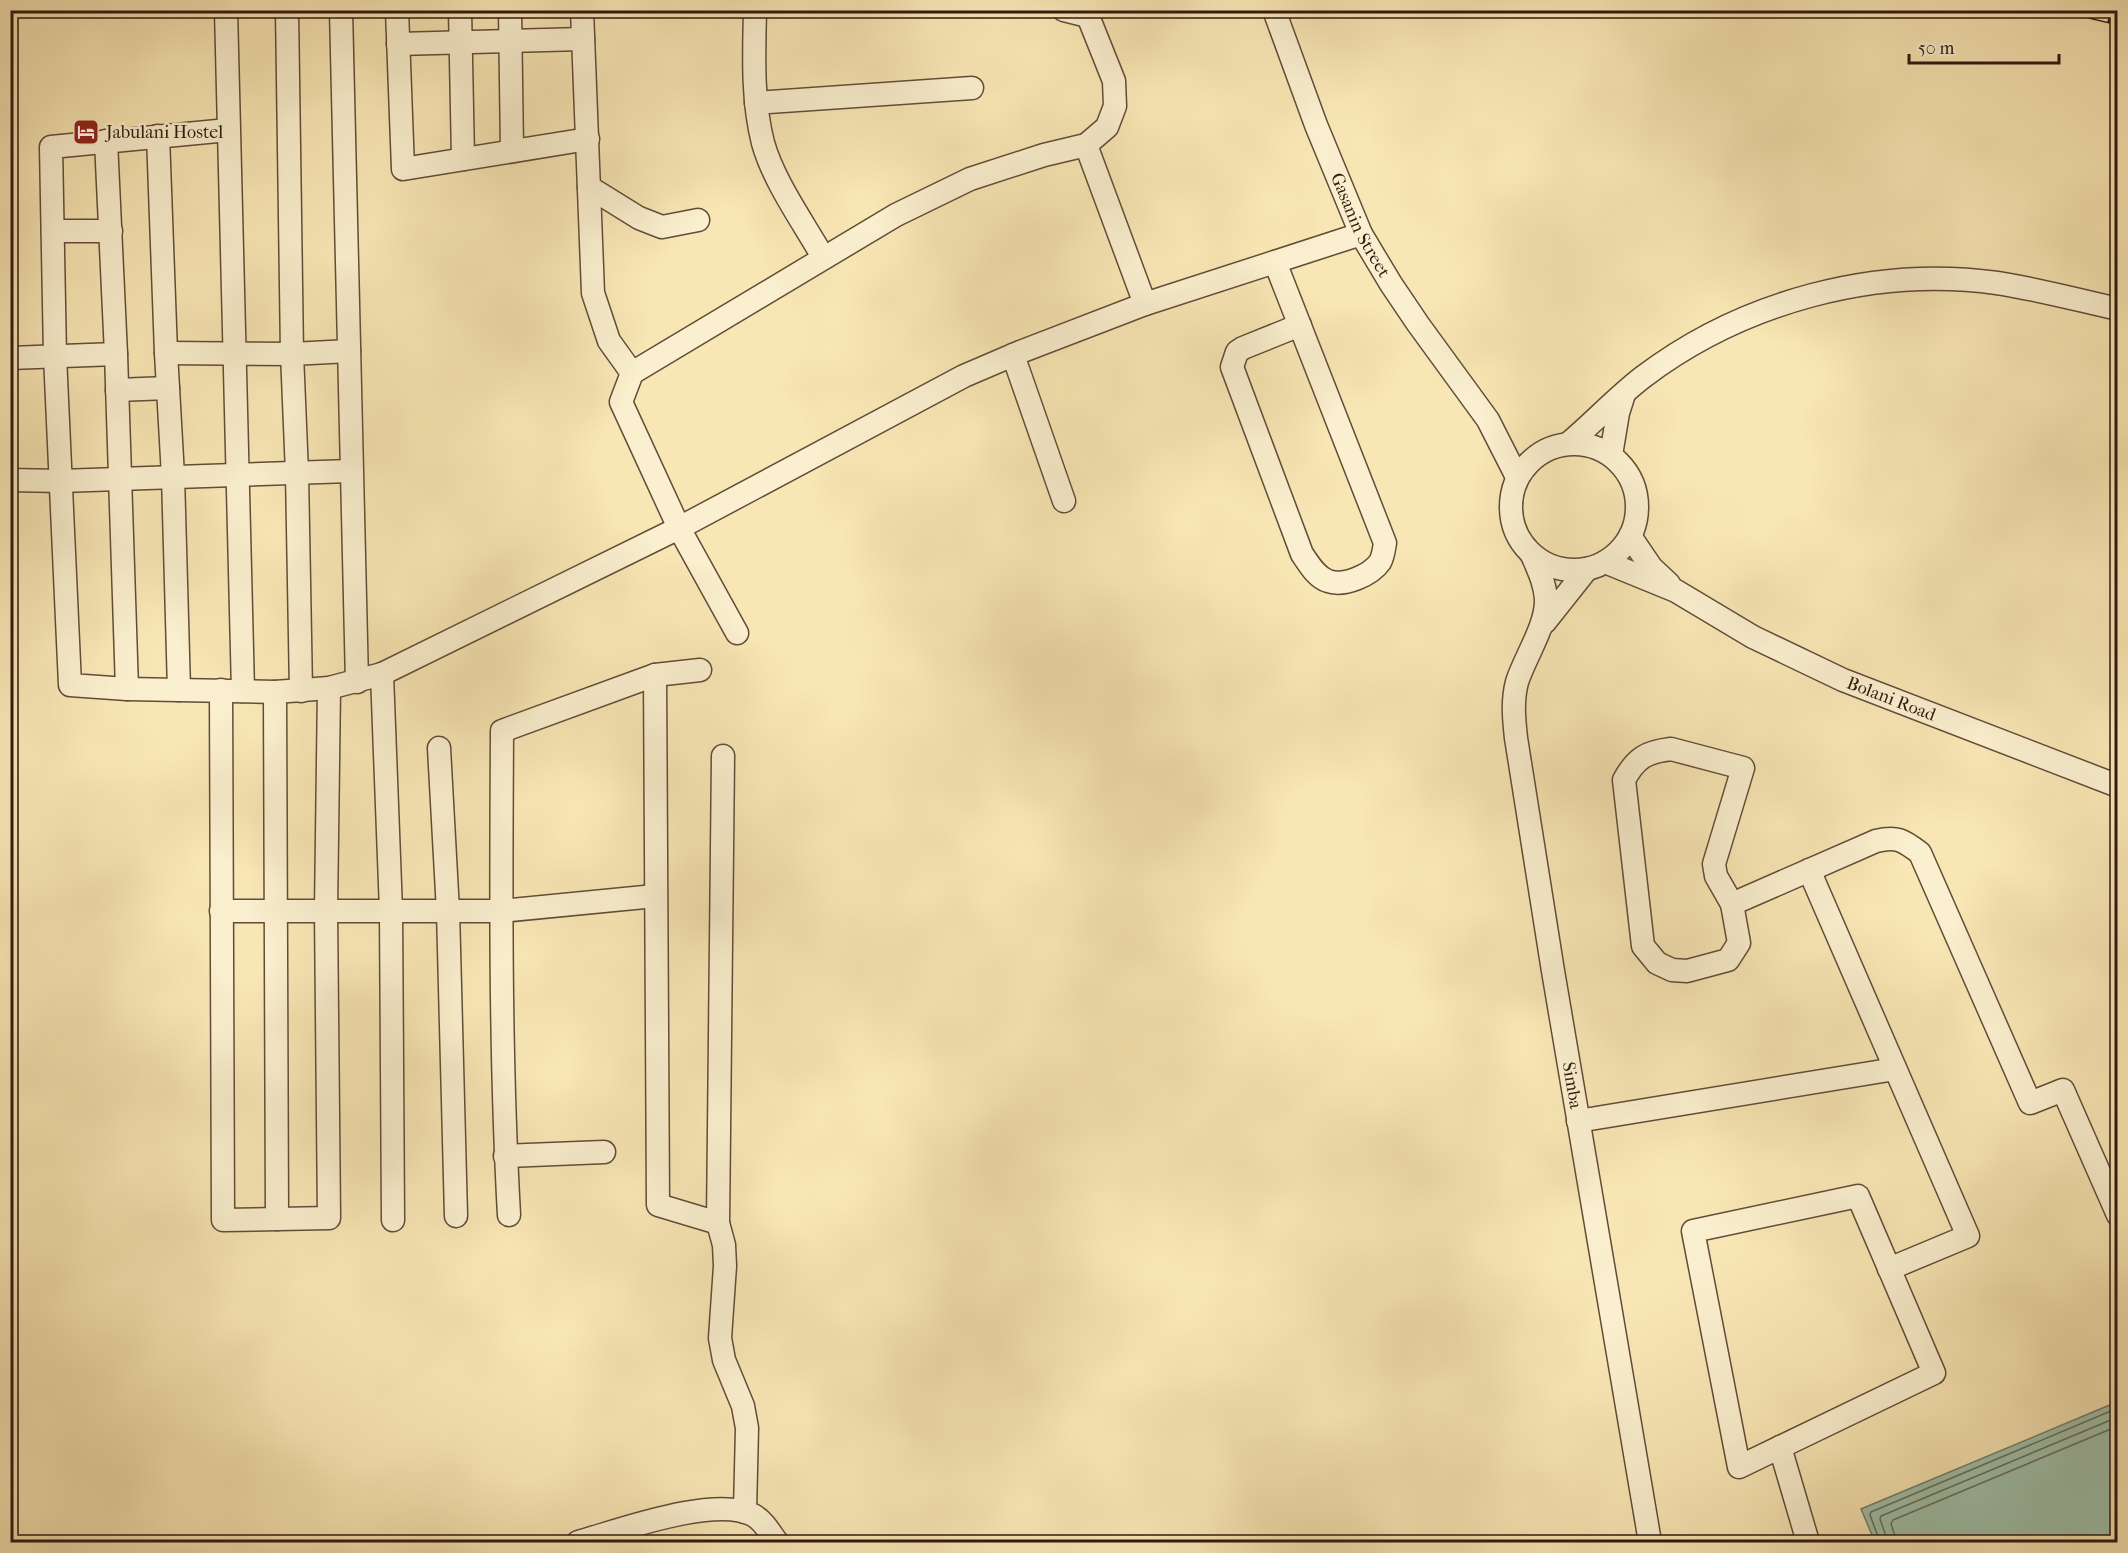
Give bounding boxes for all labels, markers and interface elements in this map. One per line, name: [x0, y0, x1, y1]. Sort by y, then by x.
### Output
scale bar: [1909, 27, 2059, 65]
text: 50 m: [1918, 38, 1955, 59]
hotel icon: Jabulani Hostel: [71, 117, 101, 147]
place label: Jabulani Hostel: [104, 122, 223, 143]
street label: Gasanin Street: [1326, 170, 1395, 282]
street label: Bolani Road: [1844, 672, 1939, 726]
street label: Simba: [1558, 1060, 1586, 1111]

